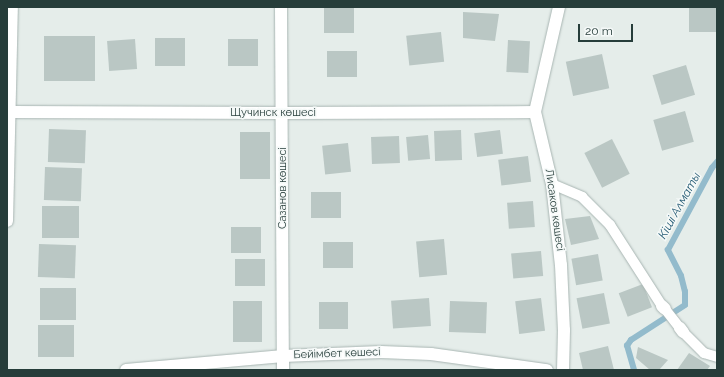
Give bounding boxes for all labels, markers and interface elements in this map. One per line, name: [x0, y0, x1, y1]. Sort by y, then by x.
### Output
scale bar: [580, 16, 635, 42]
text: 20 m: [585, 24, 613, 38]
street label: Щучинск көшесі: [230, 106, 316, 120]
street label: Сазанов көшесі: [276, 147, 290, 229]
street label: Лисаков көшесі: [542, 168, 566, 252]
water label: Кіші Алматы: [656, 170, 704, 242]
street label: Бейімбет көшесі: [293, 346, 381, 362]

